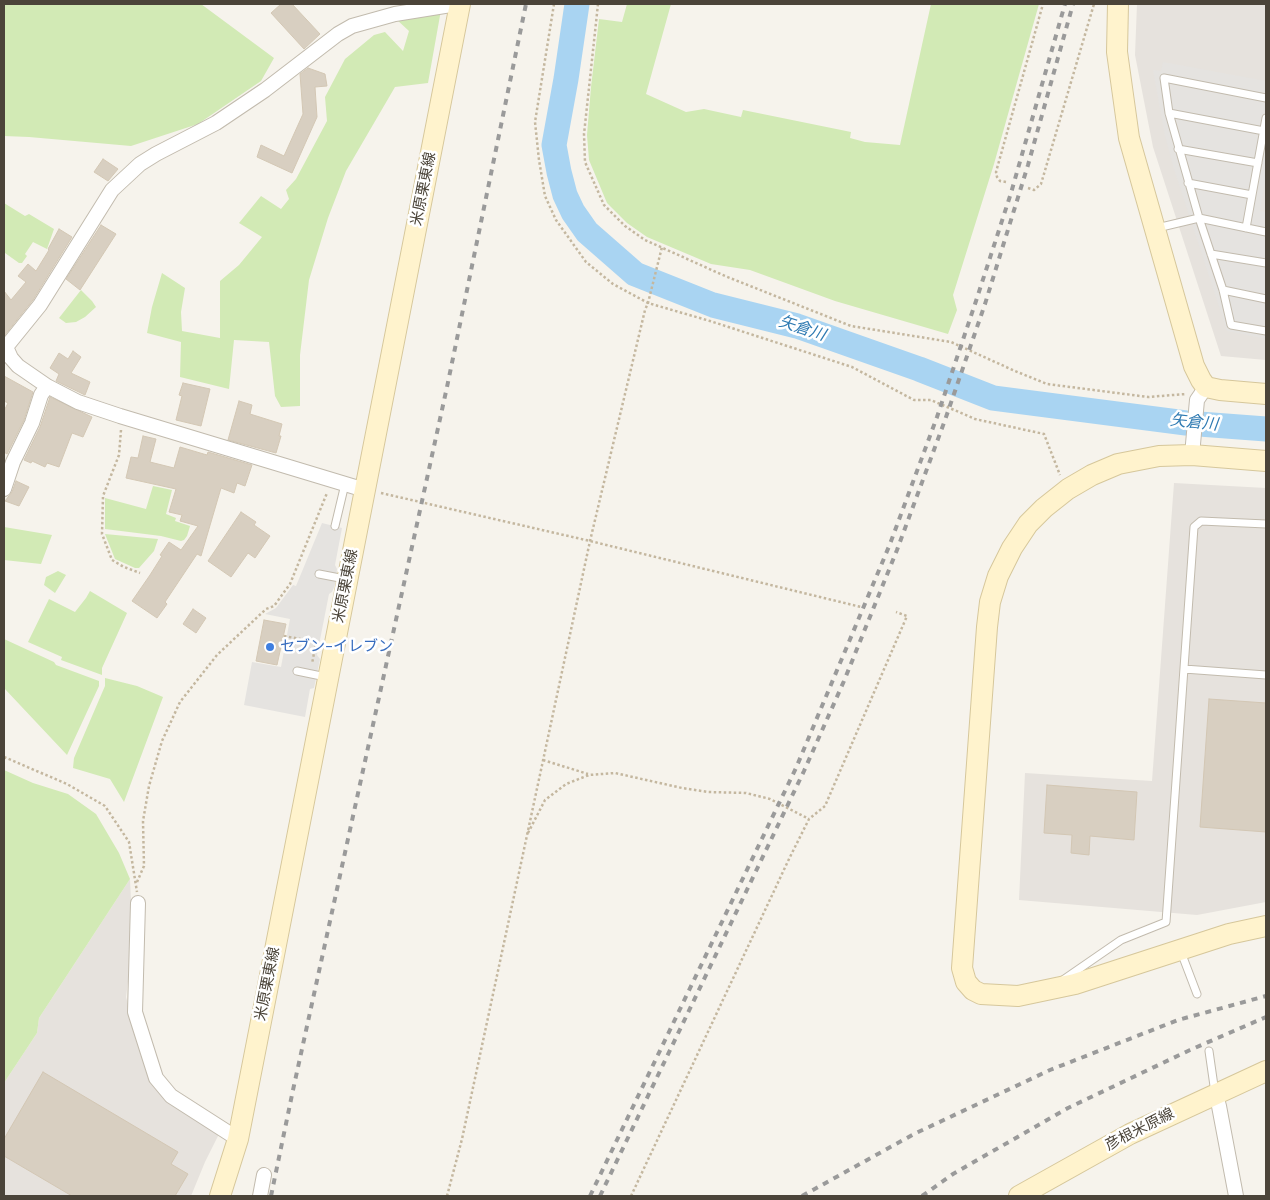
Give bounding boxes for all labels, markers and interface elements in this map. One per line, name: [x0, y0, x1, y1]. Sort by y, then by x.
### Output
street label: 米原栗東線: [408, 150, 440, 228]
water label: 矢倉川: [776, 312, 828, 346]
water label: 矢倉川: [1169, 411, 1219, 435]
street label: 米原栗東線: [330, 547, 362, 625]
place label: セブン-イレブン: [280, 638, 393, 656]
marker: セブン-イレブン: [264, 641, 276, 653]
street label: 米原栗東線: [252, 945, 284, 1023]
street label: 彦根米原線: [1103, 1105, 1177, 1155]

